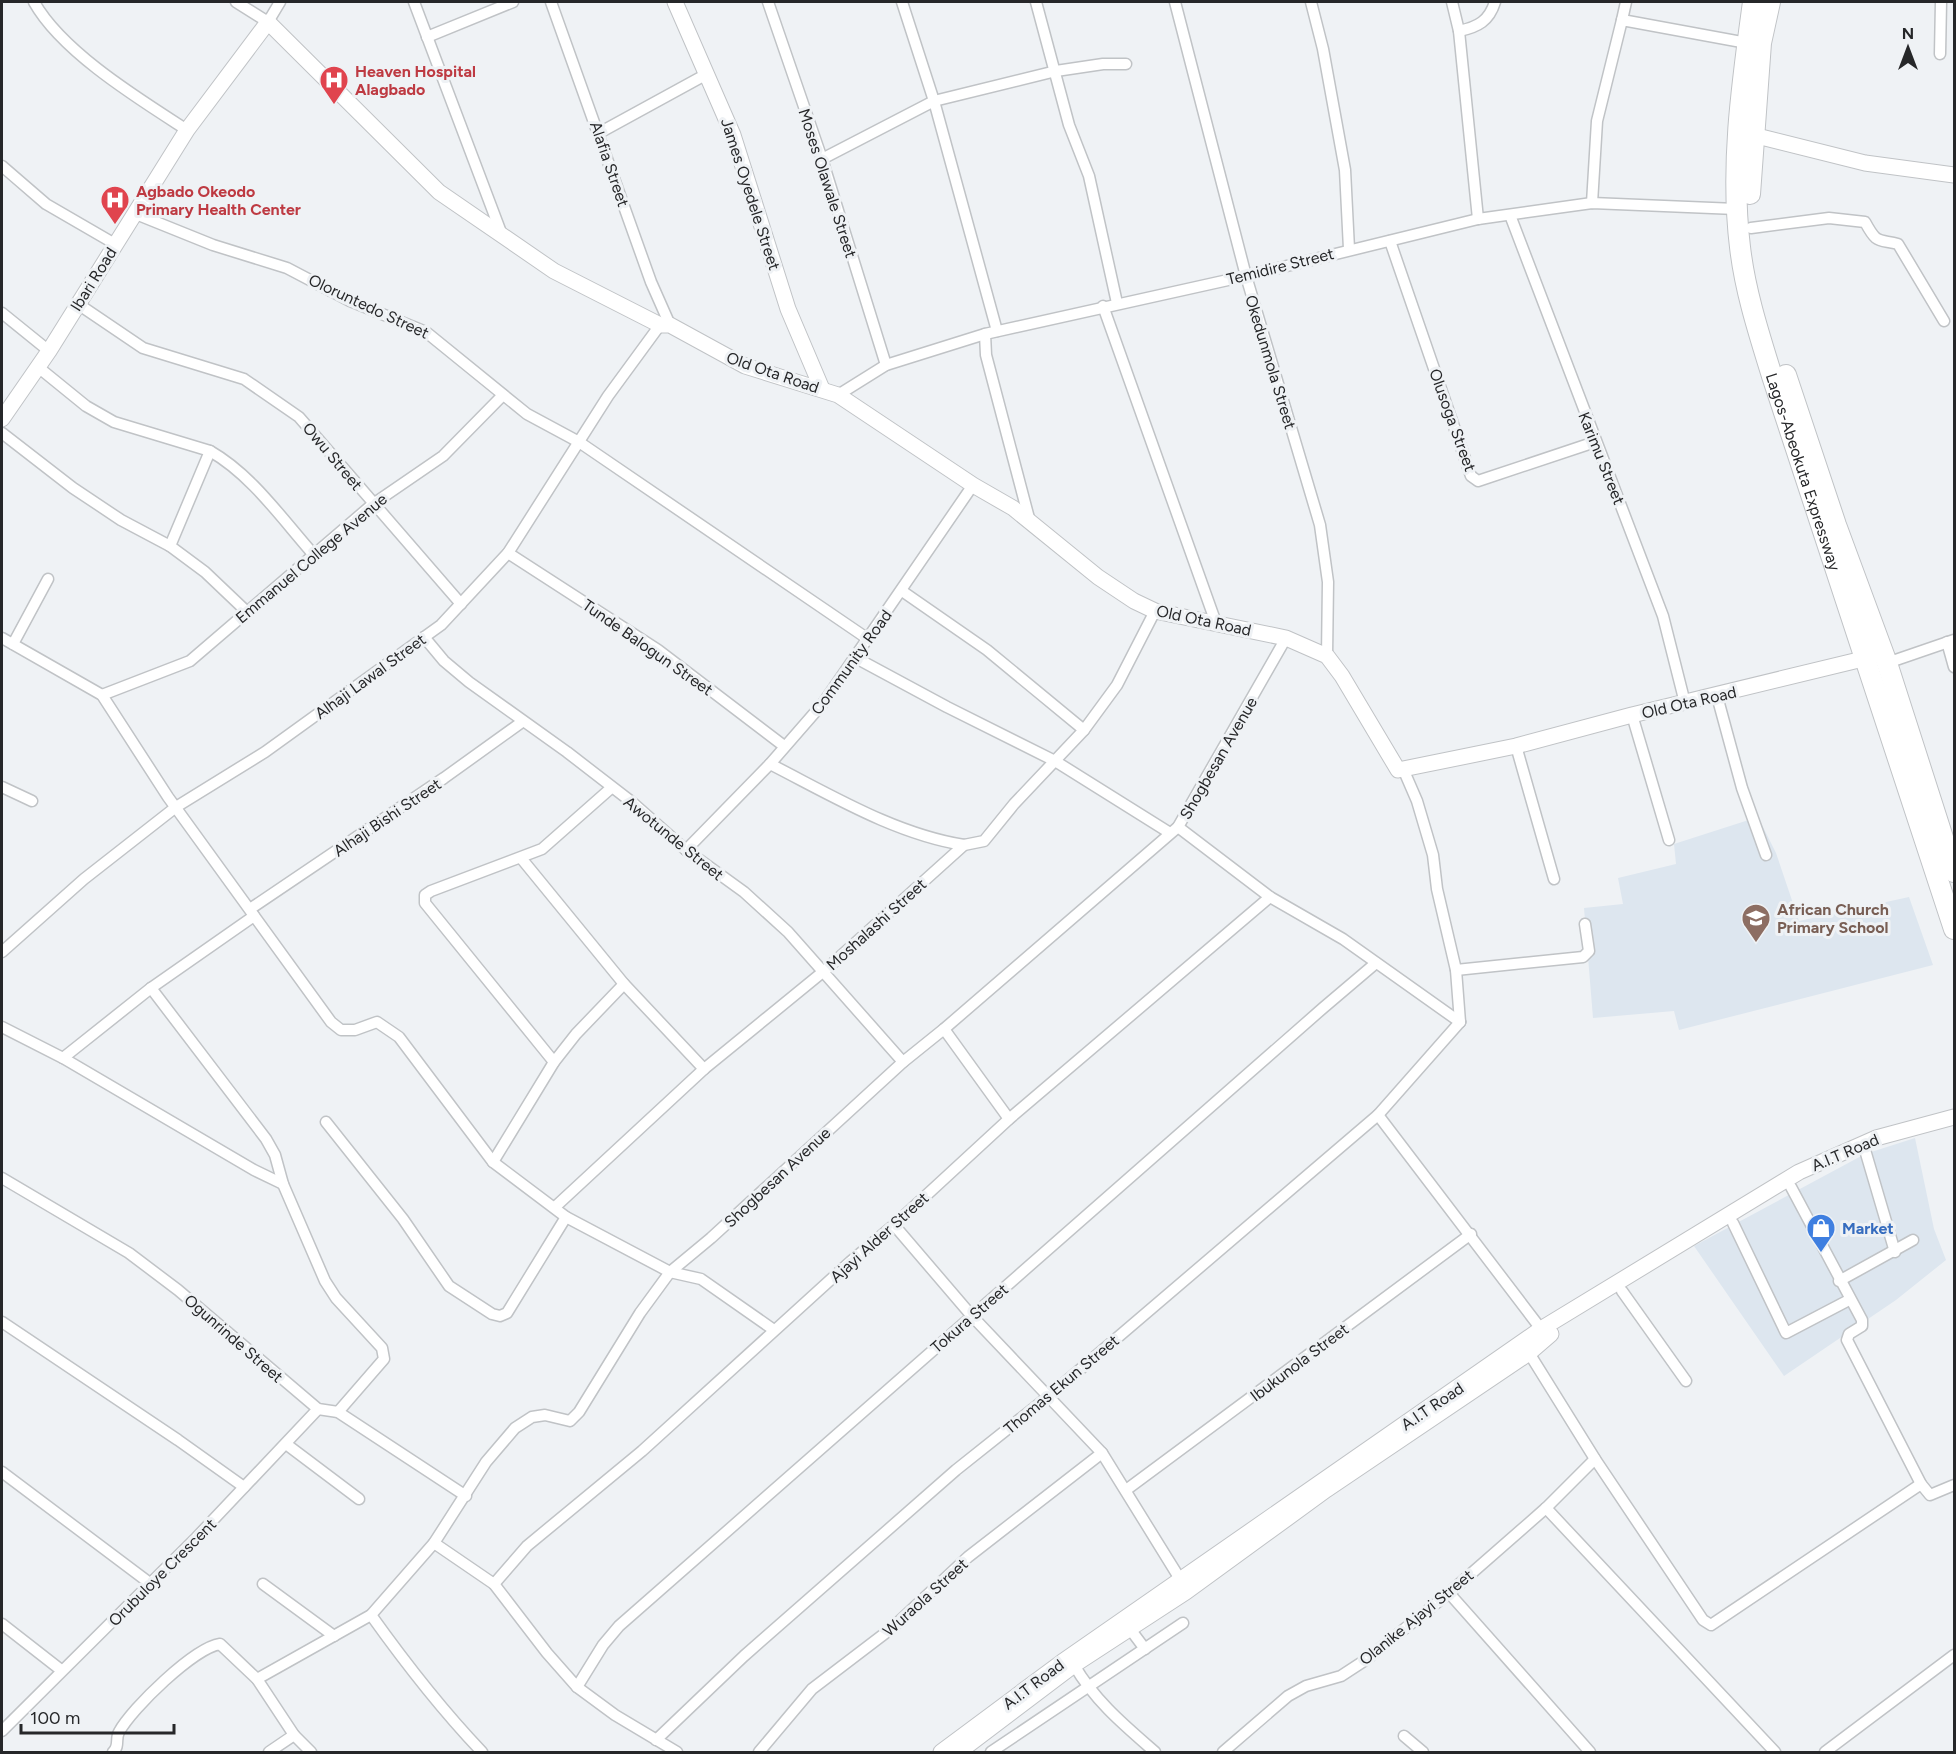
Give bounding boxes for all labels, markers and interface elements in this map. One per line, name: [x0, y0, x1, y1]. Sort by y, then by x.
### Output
north arrow: [1878, 18, 1938, 78]
text: N: [1902, 24, 1914, 43]
place label: Heaven Hospital Alagbado: [355, 62, 476, 99]
hospital icon: Heaven Hospital Alagbado: [318, 64, 350, 106]
street label: Moses Olawale Street: [794, 106, 861, 260]
street label: James Oyedele Street: [717, 116, 784, 273]
street label: Alafia Street: [586, 119, 633, 209]
place label: Agbado Okeodo Primary Health Center: [136, 182, 301, 219]
hospital icon: Agbado Okeodo Primary Health Center: [99, 184, 131, 226]
street label: Ibari Road: [66, 244, 120, 315]
street label: Temidire Street: [1225, 244, 1336, 289]
street label: Oloruntedo Street: [306, 270, 432, 343]
street label: Okedunmola Street: [1241, 293, 1300, 432]
street label: Old Ota Road: [724, 348, 822, 397]
street label: Olusoga Street: [1425, 366, 1480, 474]
street label: Lagos-Abeokuta Expressway: [1762, 371, 1845, 574]
street label: Karimu Street: [1574, 409, 1629, 507]
street label: Owu Street: [299, 419, 366, 494]
street label: Emmanuel College Avenue: [232, 489, 391, 627]
street label: Tunde Balogun Street: [579, 595, 717, 700]
street label: Old Ota Road: [1155, 601, 1253, 640]
street label: Community Road: [807, 606, 896, 718]
street label: Alhaji Lawal Street: [311, 630, 430, 723]
street label: Old Ota Road: [1640, 682, 1738, 723]
street label: Shogbesan Avenue: [1176, 693, 1261, 823]
street label: Alhaji Bishi Street: [330, 774, 445, 860]
street label: Awotunde Street: [620, 792, 727, 884]
street label: Moshalashi Street: [822, 875, 930, 974]
place label: African Church Primary School: [1777, 900, 1889, 937]
school or university icon: African Church Primary School: [1740, 902, 1772, 944]
street label: Shogbesan Avenue: [720, 1123, 835, 1231]
street label: A.I.T Road: [1809, 1130, 1882, 1175]
street label: Ajayi Alder Street: [826, 1188, 932, 1287]
shop icon: Market: [1805, 1212, 1837, 1254]
place label: Market: [1842, 1219, 1894, 1238]
street label: Tokura Street: [927, 1280, 1012, 1357]
street label: Ogunrinde Street: [180, 1290, 287, 1386]
street label: Ibukunola Street: [1246, 1319, 1352, 1405]
street label: Thomas Ekun Street: [1000, 1331, 1123, 1438]
street label: A.I.T Road: [1397, 1379, 1467, 1434]
street label: Orubuloye Crescent: [105, 1515, 220, 1630]
street label: Wuraola Street: [879, 1554, 972, 1640]
street label: Olanike Ajayi Street: [1356, 1566, 1477, 1669]
street label: A.I.T Road: [999, 1655, 1068, 1713]
scale bar: [21, 1697, 174, 1735]
text: 100 m: [30, 1707, 80, 1729]

